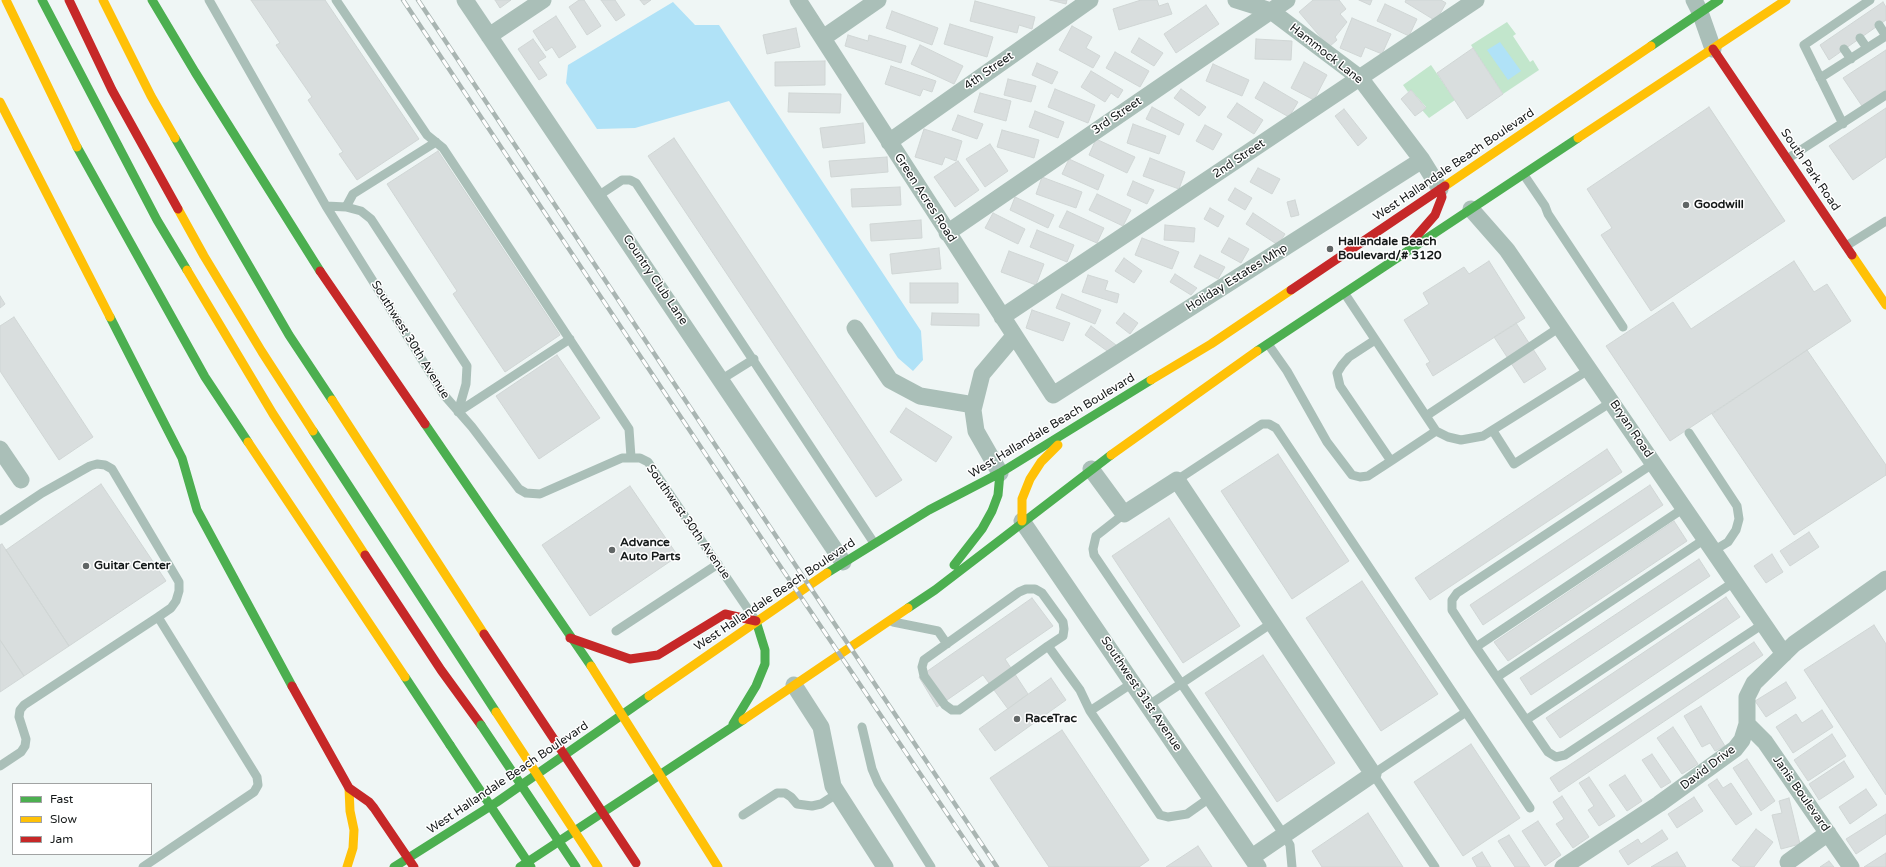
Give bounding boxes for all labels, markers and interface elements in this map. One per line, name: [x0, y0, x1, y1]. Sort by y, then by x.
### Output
street label: Hammock Lane: [1287, 21, 1365, 87]
street label: 4th Street: [962, 49, 1016, 93]
street label: 3rd Street: [1089, 94, 1145, 138]
street label: West Hallandale Beach Boulevard: [1371, 106, 1537, 224]
street label: South Park Road: [1777, 126, 1843, 214]
street label: 2nd Street: [1210, 136, 1268, 182]
street label: Green Acres Road: [891, 151, 959, 245]
place label: Goodwill: [1694, 198, 1744, 212]
marker: Goodwill: [1681, 200, 1691, 210]
street label: Country Club Lane: [619, 232, 691, 328]
place label: Hallandale Beach Boulevard/# 3120: [1338, 235, 1442, 263]
street label: Holiday Estates Mhp: [1184, 241, 1290, 315]
marker: Hallandale Beach Boulevard/# 3120: [1325, 244, 1335, 254]
street label: Southwest 30th Avenue: [368, 278, 452, 402]
street label: West Hallandale Beach Boulevard: [966, 371, 1138, 481]
street label: Bryan Road: [1606, 397, 1656, 461]
street label: Southwest 30th Avenue: [643, 462, 733, 582]
place label: Advance Auto Parts: [620, 536, 680, 564]
street label: West Hallandale Beach Boulevard: [692, 536, 858, 654]
marker: Advance Auto Parts: [607, 545, 617, 555]
place label: Guitar Center: [94, 559, 170, 573]
marker: Guitar Center: [81, 561, 91, 571]
street label: Southwest 31st Avenue: [1097, 634, 1185, 754]
place label: RaceTrac: [1025, 712, 1077, 726]
marker: RaceTrac: [1012, 714, 1022, 724]
street label: West Hallandale Beach Boulevard: [425, 719, 591, 837]
street label: David Drive: [1678, 743, 1738, 793]
street label: Janis Boulevard: [1770, 753, 1832, 835]
legend: [12, 783, 152, 855]
text: Fast: [50, 792, 73, 806]
text: Slow: [50, 812, 77, 826]
text: Jam: [50, 832, 73, 846]

